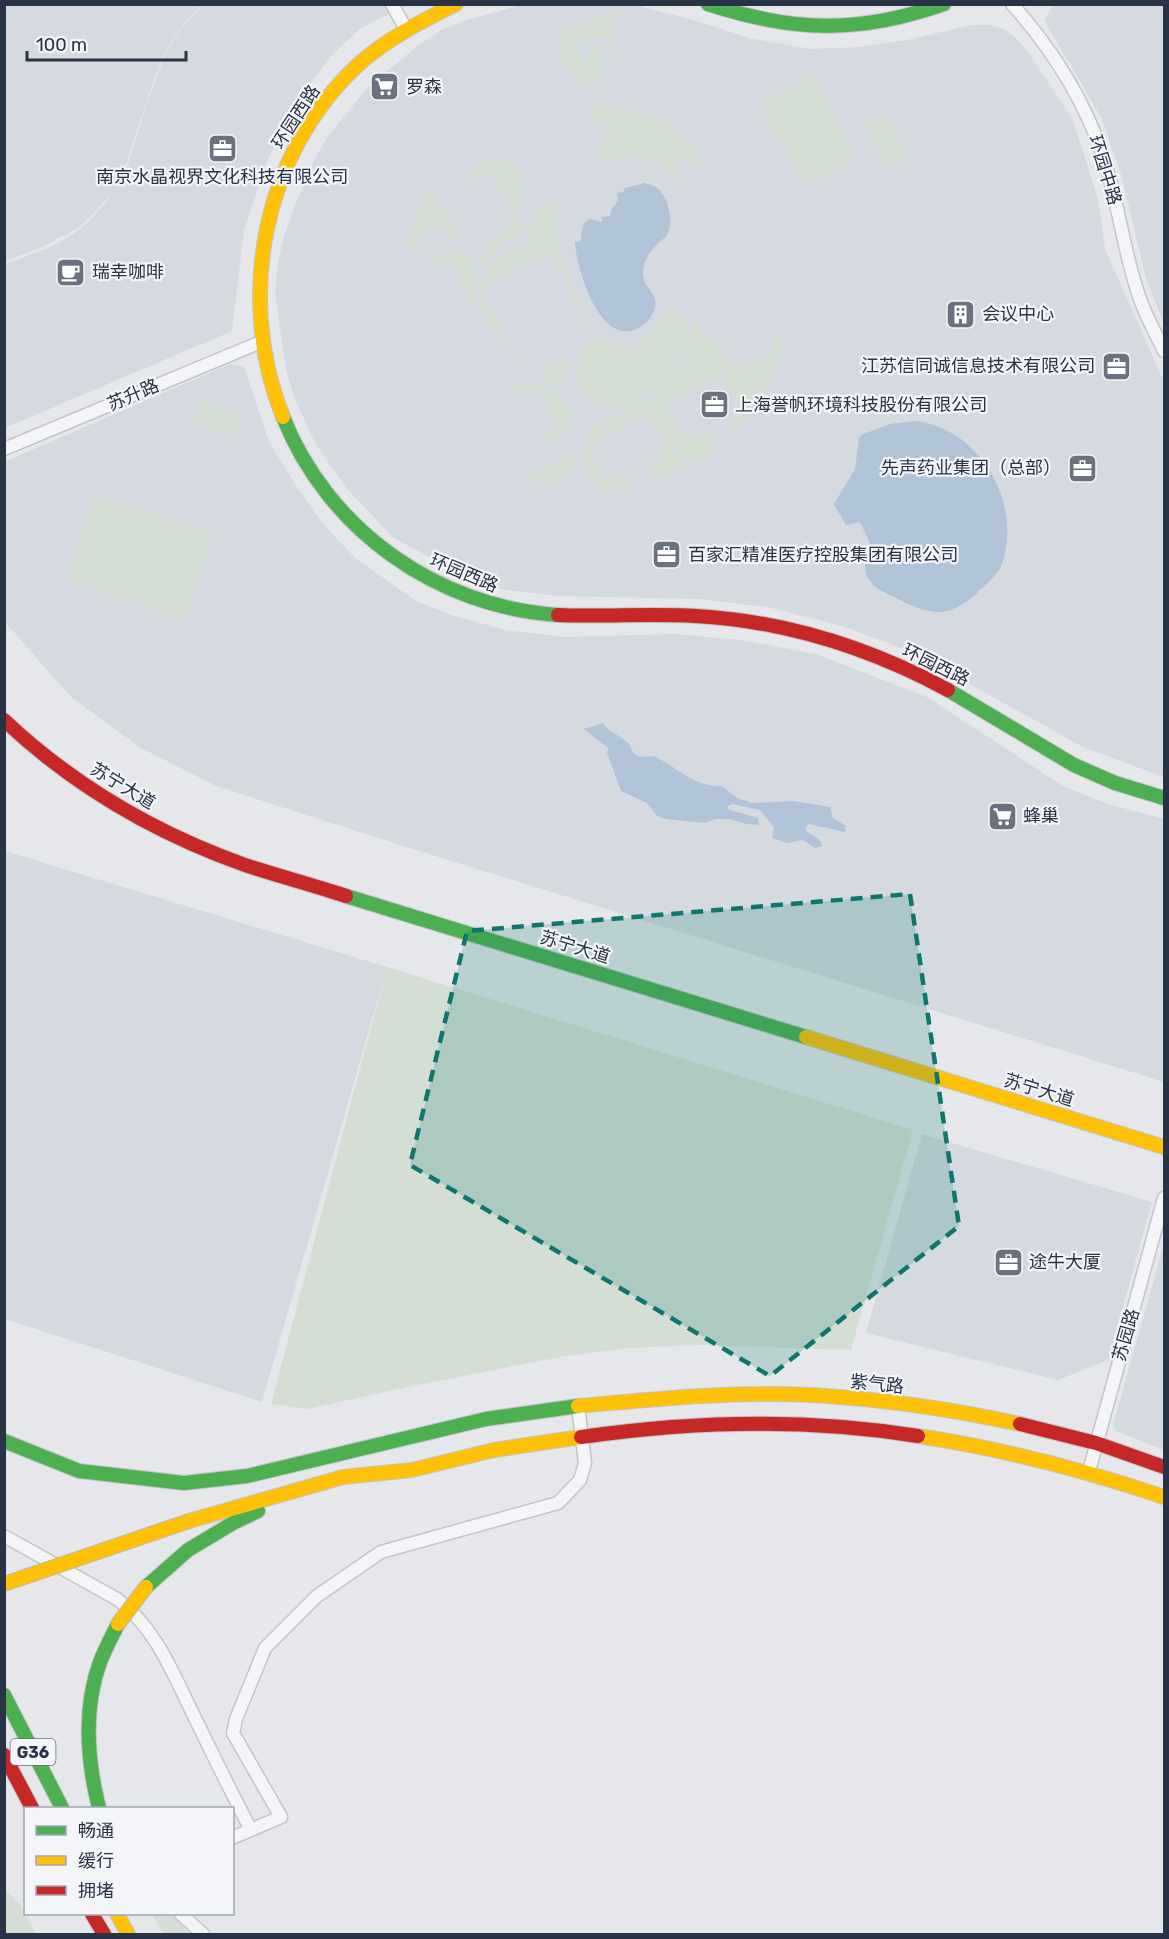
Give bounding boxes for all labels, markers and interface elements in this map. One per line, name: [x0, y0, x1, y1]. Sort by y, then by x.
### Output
scale bar: [27, 24, 186, 62]
text: 100 m: [36, 34, 87, 56]
supermarket icon: 罗森: [369, 71, 401, 103]
place label: 罗森: [406, 76, 442, 98]
street label: 环园西路: [267, 81, 325, 153]
office icon: 南京水晶视界文化科技有限公司: [206, 132, 238, 164]
street label: 环园中路: [1084, 132, 1126, 208]
place label: 南京水晶视界文化科技有限公司: [96, 166, 348, 188]
cafe icon: 瑞幸咖啡: [55, 256, 87, 288]
place label: 瑞幸咖啡: [92, 261, 164, 283]
building icon: 会议中心: [945, 298, 977, 330]
place label: 会议中心: [982, 303, 1054, 325]
office icon: 江苏信同诚信息技术有限公司: [1100, 350, 1132, 382]
place label: 江苏信同诚信息技术有限公司: [861, 355, 1095, 377]
street label: 苏升路: [104, 374, 162, 416]
office icon: 上海誉帆环境科技股份有限公司: [698, 389, 730, 421]
place label: 上海誉帆环境科技股份有限公司: [735, 394, 987, 416]
office icon: 先声药业集团（总部）: [1066, 452, 1098, 484]
place label: 先声药业集团（总部）: [881, 457, 1061, 479]
office icon: 百家汇精准医疗控股集团有限公司: [651, 539, 683, 571]
place label: 百家汇精准医疗控股集团有限公司: [688, 544, 958, 566]
street label: 环园西路: [427, 549, 501, 597]
street label: 环园西路: [899, 639, 973, 691]
street label: 苏宁大道: [86, 758, 160, 814]
supermarket icon: 蜂巢: [986, 800, 1018, 832]
place label: 蜂巢: [1023, 805, 1059, 827]
street label: 苏宁大道: [537, 926, 613, 968]
street label: 苏宁大道: [1001, 1069, 1077, 1111]
office icon: 途牛大厦: [992, 1246, 1024, 1278]
place label: 途牛大厦: [1029, 1251, 1101, 1273]
street label: 苏园路: [1108, 1306, 1144, 1364]
street label: 紫气路: [849, 1370, 905, 1398]
road number: G36: [10, 1739, 56, 1765]
legend: [24, 1807, 234, 1915]
text: 畅通: [78, 1820, 114, 1842]
text: 缓行: [78, 1850, 114, 1872]
text: 拥堵: [78, 1880, 114, 1902]

